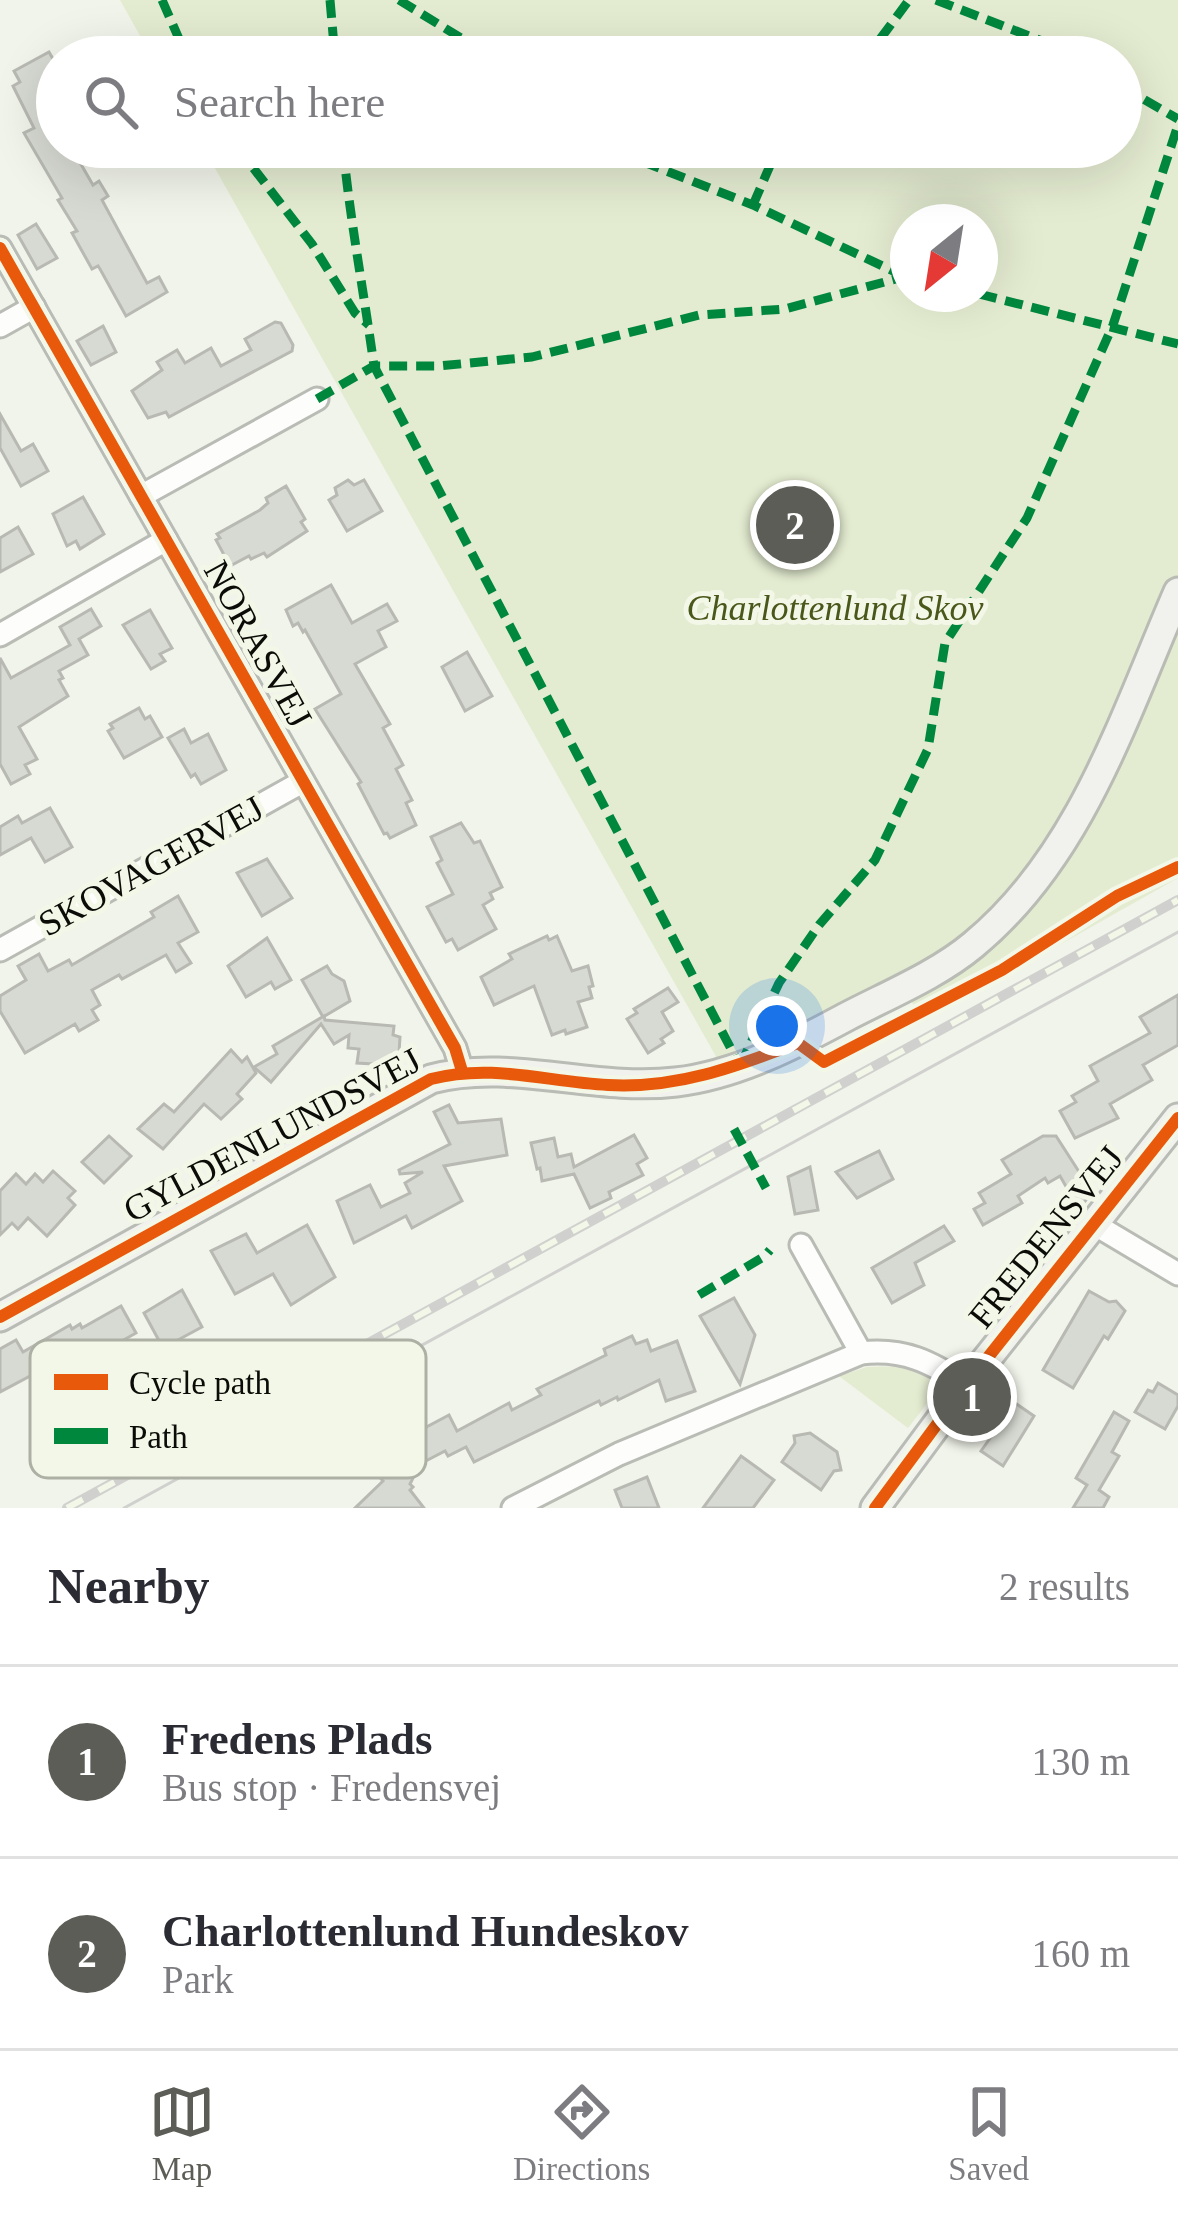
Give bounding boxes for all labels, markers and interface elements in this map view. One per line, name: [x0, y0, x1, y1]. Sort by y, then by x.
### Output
search box: [36, 36, 1142, 168]
icon: search: [78, 69, 144, 135]
text: Search here: [174, 77, 385, 127]
north arrow: [890, 204, 998, 312]
pin: 2: [756, 480, 834, 570]
street label: NORASVEJ: [196, 554, 320, 734]
park label: Charlottenlund Skov: [687, 588, 984, 628]
street label: SKOVAGERVEJ: [32, 788, 270, 944]
your location: [747, 996, 807, 1056]
street label: GYLDENLUNDSVEJ: [117, 1040, 427, 1230]
street label: FREDENSVEJ: [961, 1138, 1131, 1336]
legend: [30, 1340, 426, 1478]
pin: 1: [933, 1352, 1011, 1442]
text: Cycle path: [129, 1365, 272, 1401]
text: Path: [129, 1419, 188, 1455]
text: Nearby: [48, 1558, 209, 1614]
text: 2 results: [999, 1565, 1130, 1608]
text: Fredens Plads: [162, 1714, 432, 1764]
text: 1: [77, 1740, 97, 1783]
text: 130 m: [1031, 1740, 1130, 1783]
text: Bus stop · Fredensvej: [162, 1766, 501, 1809]
text: Charlottenlund Hundeskov: [162, 1906, 688, 1956]
text: 2: [77, 1932, 97, 1975]
text: 160 m: [1031, 1932, 1130, 1975]
text: Park: [162, 1958, 234, 2001]
tab: Map: [149, 2079, 215, 2188]
tab: Directions: [513, 2079, 650, 2188]
tab: Saved: [948, 2079, 1029, 2188]

